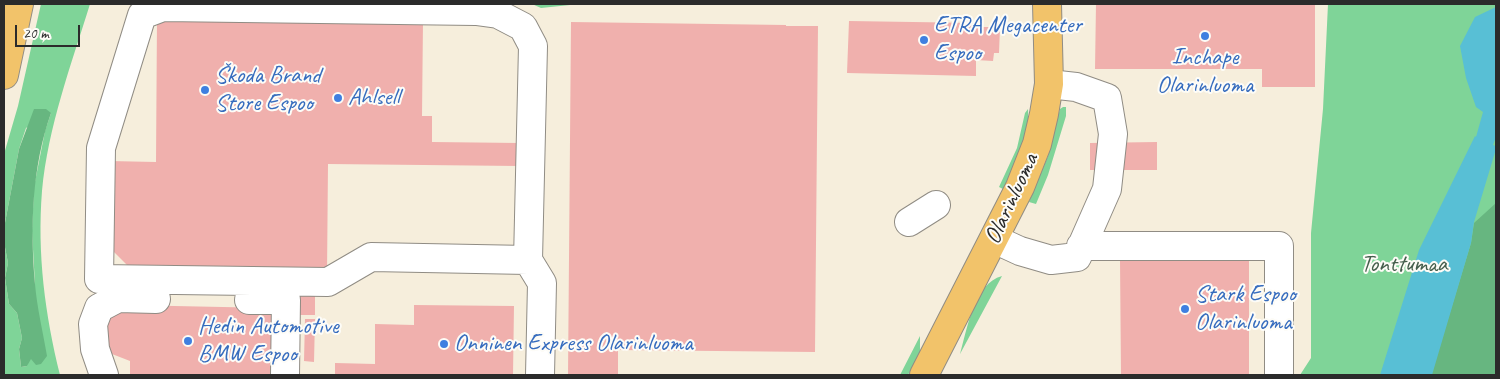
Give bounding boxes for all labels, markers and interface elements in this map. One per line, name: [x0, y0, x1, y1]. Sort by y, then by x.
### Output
place label: ETRA Megacenter Espoo: [934, 12, 1082, 68]
scale bar: [18, 15, 82, 47]
text: 20 m: [23, 24, 49, 43]
marker: Inchape Olarinluoma: [1199, 30, 1211, 42]
marker: ETRA Megacenter Espoo: [918, 34, 930, 46]
place label: Inchape Olarinluoma: [1157, 44, 1253, 100]
place label: Škoda Brand Store Espoo: [215, 62, 321, 118]
marker: Škoda Brand Store Espoo: [199, 84, 211, 96]
place label: Ahlsell: [348, 84, 400, 112]
marker: Ahlsell: [332, 92, 344, 104]
street label: Olarinluoma: [979, 149, 1045, 249]
park label: Tonttumaa: [1361, 251, 1447, 279]
place label: Stark Espoo Olarinluoma: [1195, 281, 1296, 337]
marker: Stark Espoo Olarinluoma: [1179, 303, 1191, 315]
place label: Hedin Automotive BMW Espoo: [198, 313, 339, 369]
place label: Onninen Express Olarinluoma: [454, 330, 693, 358]
marker: Hedin Automotive BMW Espoo: [182, 335, 194, 347]
marker: Onninen Express Olarinluoma: [438, 338, 450, 350]

